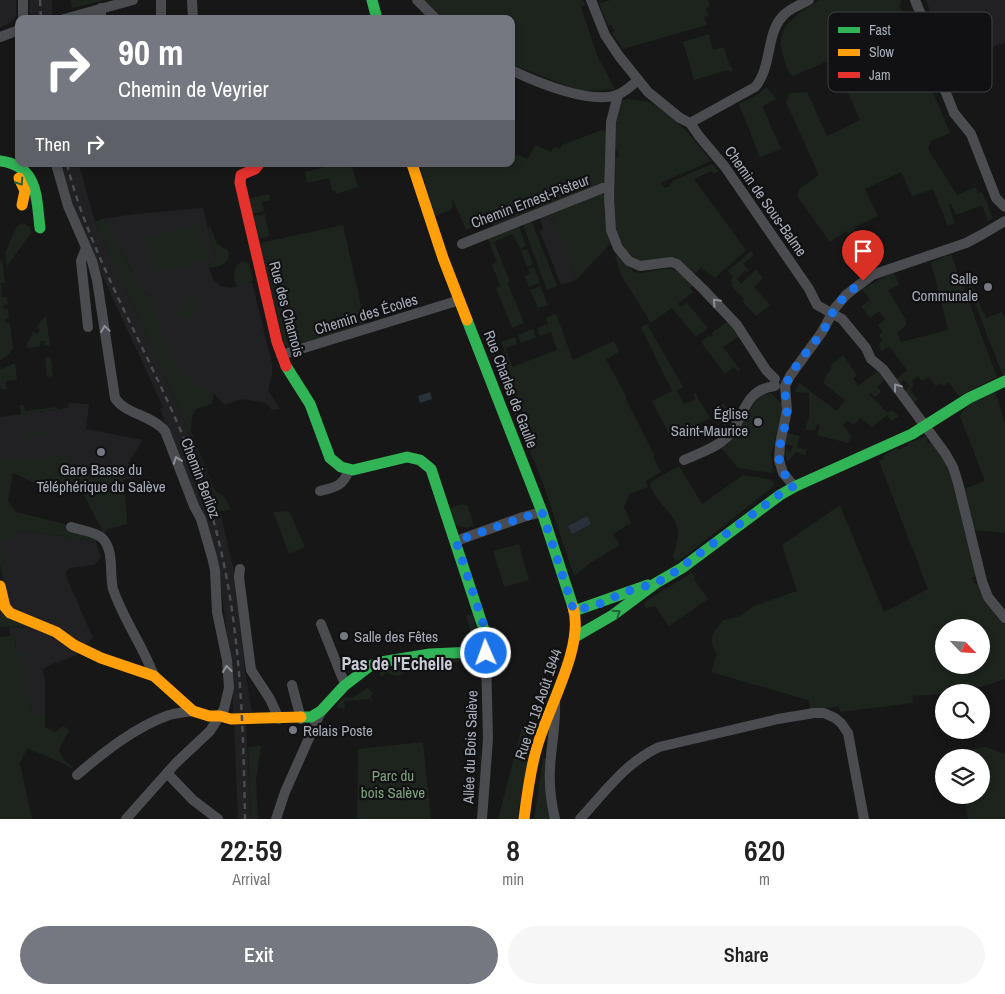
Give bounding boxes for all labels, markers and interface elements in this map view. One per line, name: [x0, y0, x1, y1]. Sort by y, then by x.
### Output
legend: [828, 12, 992, 92]
text: Fast: [869, 21, 891, 39]
text: 90 m: [118, 29, 183, 76]
icon: right: [35, 35, 100, 100]
text: Slow: [869, 43, 895, 61]
text: Jam: [869, 66, 891, 84]
text: Chemin de Veyrier: [118, 74, 268, 104]
icon: right: [81, 130, 109, 158]
text: Then: [35, 131, 71, 157]
street label: Chemin de Sous-Balme: [720, 141, 812, 261]
street label: Chemin Ernest-Pisteur: [468, 169, 592, 233]
one-way arrow: [14, 177, 24, 186]
pin: [842, 230, 884, 281]
icon: arrive: [849, 237, 877, 265]
street label: Rue des Chamois: [264, 259, 310, 359]
place label: Salle Communale: [912, 268, 978, 306]
marker: Salle Communale: [982, 281, 994, 293]
street label: Chemin des Écoles: [312, 288, 420, 340]
one-way arrow: [713, 299, 722, 308]
one-way arrow: [101, 325, 111, 334]
street label: Rue Charles de Gaulle: [479, 327, 543, 451]
one-way arrow: [894, 384, 902, 393]
place label: Église Saint-Maurice: [671, 403, 748, 441]
marker: Église Saint-Maurice: [752, 416, 764, 428]
street label: Chemin Berlioz: [176, 435, 226, 521]
marker: Gare Basse du Téléphérique du Salève: [95, 446, 107, 458]
one-way arrow: [173, 456, 183, 465]
place label: Gare Basse du Téléphérique du Salève: [36, 459, 166, 497]
one-way arrow: [612, 609, 621, 619]
north arrow: [935, 619, 990, 674]
map controls: [935, 619, 990, 804]
place label: Salle des Fêtes: [354, 626, 438, 647]
position arrow: [459, 626, 511, 678]
marker: Salle des Fêtes: [338, 630, 350, 642]
street label: Rue du 18 Août 1944: [509, 646, 567, 762]
district label: Pas de l'Echelle: [341, 651, 453, 676]
one-way arrow: [222, 665, 233, 673]
button: search: [935, 684, 990, 739]
street label: Allée du Bois Salève: [457, 690, 482, 805]
place label: Relais Poste: [303, 720, 373, 741]
marker: Relais Poste: [287, 724, 299, 736]
button: layers: [935, 749, 990, 804]
park label: Parc du bois Salève: [361, 765, 425, 803]
text: 22:59: [220, 830, 282, 870]
text: 8: [506, 830, 520, 870]
text: 620: [744, 830, 785, 870]
text: Arrival: [232, 868, 270, 890]
text: min: [502, 868, 524, 890]
text: m: [759, 868, 770, 890]
button: Exit: [20, 926, 498, 984]
button: Share: [508, 926, 985, 984]

